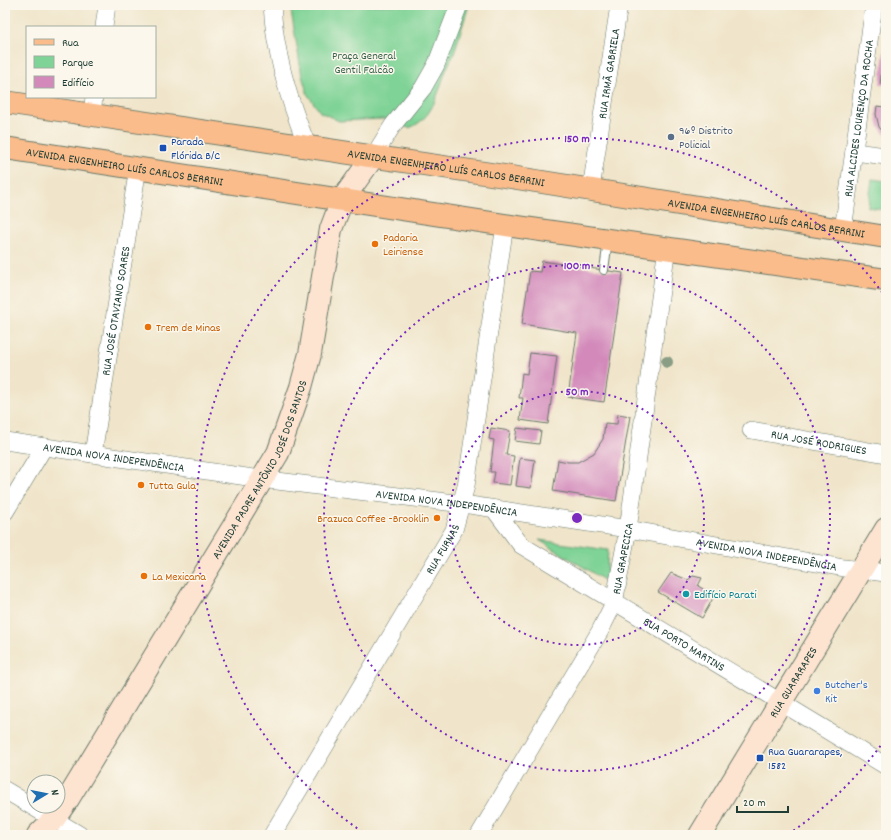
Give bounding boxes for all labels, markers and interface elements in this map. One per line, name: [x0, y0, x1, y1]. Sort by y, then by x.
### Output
legend: [26, 26, 156, 98]
street label: RUA IRMÃ GABRIELA: [595, 27, 625, 120]
text: Rua: [62, 35, 79, 52]
street label: RUA ALCIDES LOURENÇO DA ROCHA: [841, 38, 879, 198]
park label: Praça General Gentil Falcão: [332, 48, 396, 79]
text: Parque: [62, 55, 93, 72]
text: Edifício: [62, 75, 94, 92]
place label: 96º Distrito Policial: [679, 123, 733, 154]
text: 150 m: [564, 131, 590, 148]
marker: 96º Distrito Policial: [666, 132, 676, 142]
place label: Parada Flórida B/C: [171, 134, 220, 165]
marker: Parada Flórida B/C: [158, 143, 168, 153]
street label: AVENIDA ENGENHEIRO LUÍS CARLOS BERRINI: [25, 144, 224, 192]
street label: AVENIDA ENGENHEIRO LUÍS CARLOS BERRINI: [346, 146, 546, 192]
street label: AVENIDA ENGENHEIRO LUÍS CARLOS BERRINI: [666, 195, 866, 243]
place label: Padaria Leiriense: [383, 230, 423, 261]
marker: Padaria Leiriense: [370, 239, 380, 249]
street label: RUA JOSÉ OTAVIANO SOARES: [98, 245, 135, 377]
text: 100 m: [564, 258, 590, 275]
place label: Trem de Minas: [156, 320, 221, 337]
marker: Trem de Minas: [143, 322, 153, 332]
street label: AVENIDA PADRE ANTÔNIO JOSÉ DOS SANTOS: [209, 379, 312, 563]
text: 50 m: [565, 384, 589, 401]
street label: RUA JOSÉ RODRIGUES: [769, 427, 868, 460]
street label: AVENIDA NOVA INDEPENDÊNCIA: [42, 440, 186, 478]
place label: Tutta Gula: [149, 478, 196, 495]
marker: Tutta Gula: [136, 480, 146, 490]
street label: AVENIDA NOVA INDEPENDÊNCIA: [375, 486, 519, 522]
place label: Brazuca Coffee -Brooklin: [317, 511, 429, 528]
centre of rings: [570, 511, 584, 525]
marker: Brazuca Coffee -Brooklin: [432, 513, 442, 523]
street label: RUA GRAPECICA: [609, 521, 639, 596]
street label: RUA FURNAS: [422, 523, 465, 578]
street label: AVENIDA NOVA INDEPENDÊNCIA: [694, 534, 839, 577]
place label: La Mexicana: [152, 569, 206, 586]
marker: La Mexicana: [139, 571, 149, 581]
place label: Edifício Parati: [694, 587, 757, 604]
marker: Edifício Parati: [681, 589, 691, 599]
street label: RUA PORTO MARTINS: [639, 614, 728, 677]
street label: RUA GUARARAPES: [766, 644, 822, 722]
place label: Butcher's Kit: [825, 677, 868, 708]
marker: Butcher's Kit: [812, 686, 822, 696]
place label: Rua Guararapes, 1582: [768, 744, 843, 775]
marker: Rua Guararapes, 1582: [755, 753, 765, 763]
north arrow: [26, 774, 66, 814]
scale bar: [737, 788, 788, 814]
text: N: [46, 789, 62, 797]
text: 20 m: [743, 795, 766, 812]

